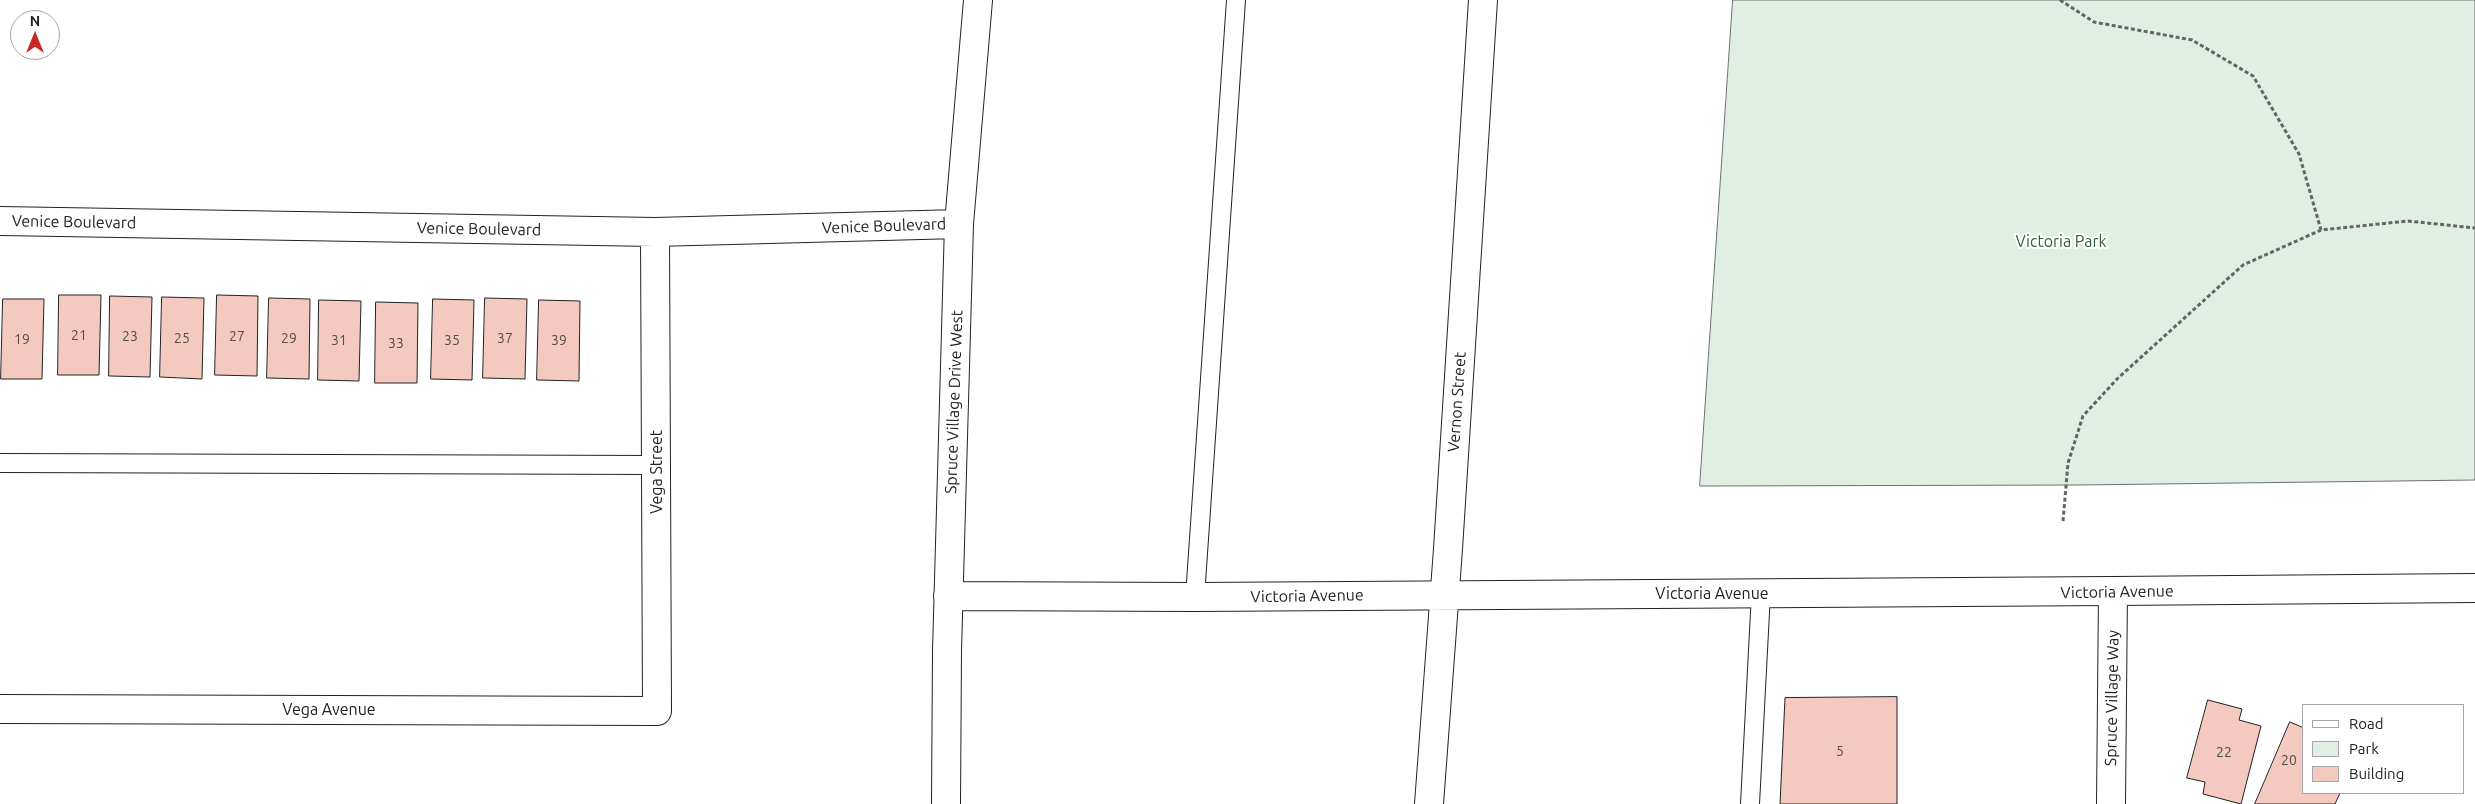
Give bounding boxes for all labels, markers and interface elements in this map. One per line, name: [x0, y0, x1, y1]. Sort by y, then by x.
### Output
north arrow: [10, 10, 60, 60]
text: N: [30, 13, 40, 29]
street label: Venice Boulevard: [12, 211, 136, 233]
street label: Venice Boulevard: [821, 214, 947, 238]
street label: Venice Boulevard: [417, 218, 541, 240]
park label: Victoria Park: [2015, 232, 2107, 252]
street label: Spruce Village Drive West: [941, 310, 967, 494]
house number: 21: [71, 327, 87, 343]
house number: 23: [122, 328, 138, 344]
house number: 27: [229, 328, 245, 344]
house number: 25: [174, 330, 190, 346]
house number: 29: [281, 330, 297, 346]
house number: 37: [497, 330, 513, 346]
house number: 19: [14, 331, 30, 347]
house number: 31: [331, 332, 347, 348]
house number: 35: [444, 332, 460, 348]
house number: 39: [551, 332, 567, 348]
house number: 33: [388, 335, 404, 351]
street label: Vernon Street: [1444, 351, 1470, 453]
street label: Vega Street: [647, 430, 667, 514]
street label: Victoria Avenue: [2060, 581, 2174, 603]
street label: Victoria Avenue: [1655, 584, 1769, 604]
street label: Victoria Avenue: [1250, 585, 1364, 607]
street label: Spruce Village Way: [2101, 630, 2123, 766]
street label: Vega Avenue: [282, 700, 376, 720]
legend: [2302, 704, 2465, 794]
text: Road: [2349, 715, 2384, 732]
text: Park: [2349, 740, 2379, 757]
house number: 5: [1836, 743, 1844, 759]
house number: 22: [2216, 744, 2232, 760]
house number: 20: [2281, 752, 2297, 768]
text: Building: [2349, 765, 2404, 782]

